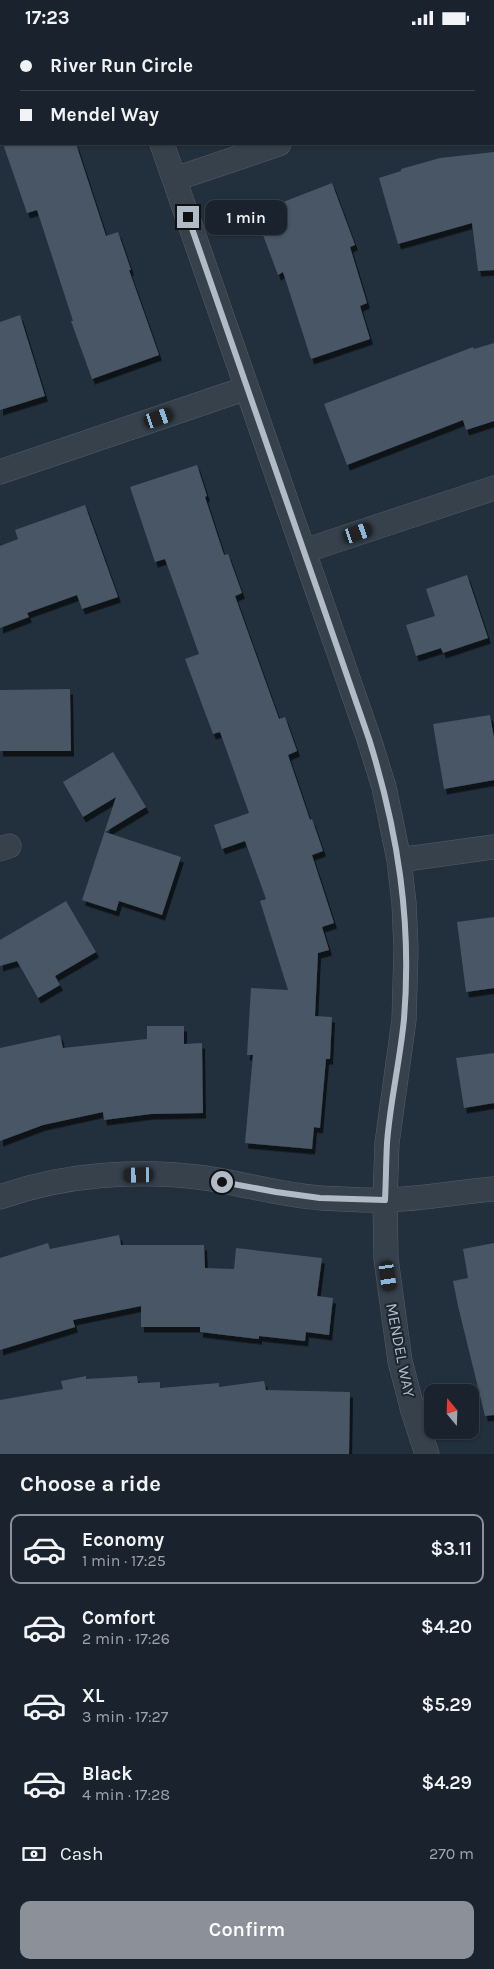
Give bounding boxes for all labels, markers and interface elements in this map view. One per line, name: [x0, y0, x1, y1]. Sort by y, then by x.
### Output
text: 17:23: [25, 7, 70, 29]
text: River Run Circle: [50, 55, 193, 77]
text: Mendel Way: [50, 104, 159, 126]
callout: 1 min: [206, 199, 288, 235]
route end: [177, 206, 199, 228]
text: 1 min: [226, 208, 266, 227]
car: [142, 406, 175, 430]
car: [341, 521, 374, 545]
car: [123, 1167, 154, 1183]
route start: [211, 1171, 233, 1193]
car: [378, 1260, 397, 1292]
street label: MENDEL WAY: [382, 1301, 419, 1399]
north arrow: [424, 1384, 479, 1439]
map controls: [424, 1384, 479, 1439]
text: Choose a ride: [20, 1471, 161, 1497]
icon: car: [22, 1527, 67, 1572]
text: Economy: [82, 1529, 164, 1551]
text: $3.11: [430, 1538, 472, 1560]
text: 1 min · 17:25: [82, 1551, 166, 1570]
icon: car: [22, 1605, 67, 1650]
text: Comfort: [82, 1607, 156, 1629]
text: $4.20: [421, 1616, 472, 1638]
text: 2 min · 17:26: [82, 1629, 170, 1648]
icon: car: [22, 1683, 67, 1728]
text: XL: [82, 1685, 104, 1707]
text: $5.29: [422, 1694, 472, 1716]
text: 3 min · 17:27: [82, 1707, 168, 1726]
icon: car: [22, 1761, 67, 1806]
text: Black: [82, 1763, 133, 1785]
text: $4.29: [421, 1772, 472, 1794]
text: 4 min · 17:28: [82, 1785, 170, 1804]
icon: cash: [20, 1840, 48, 1868]
text: Cash: [60, 1843, 104, 1865]
text: 270 m: [429, 1844, 474, 1863]
button: Confirm: [20, 1901, 474, 1959]

